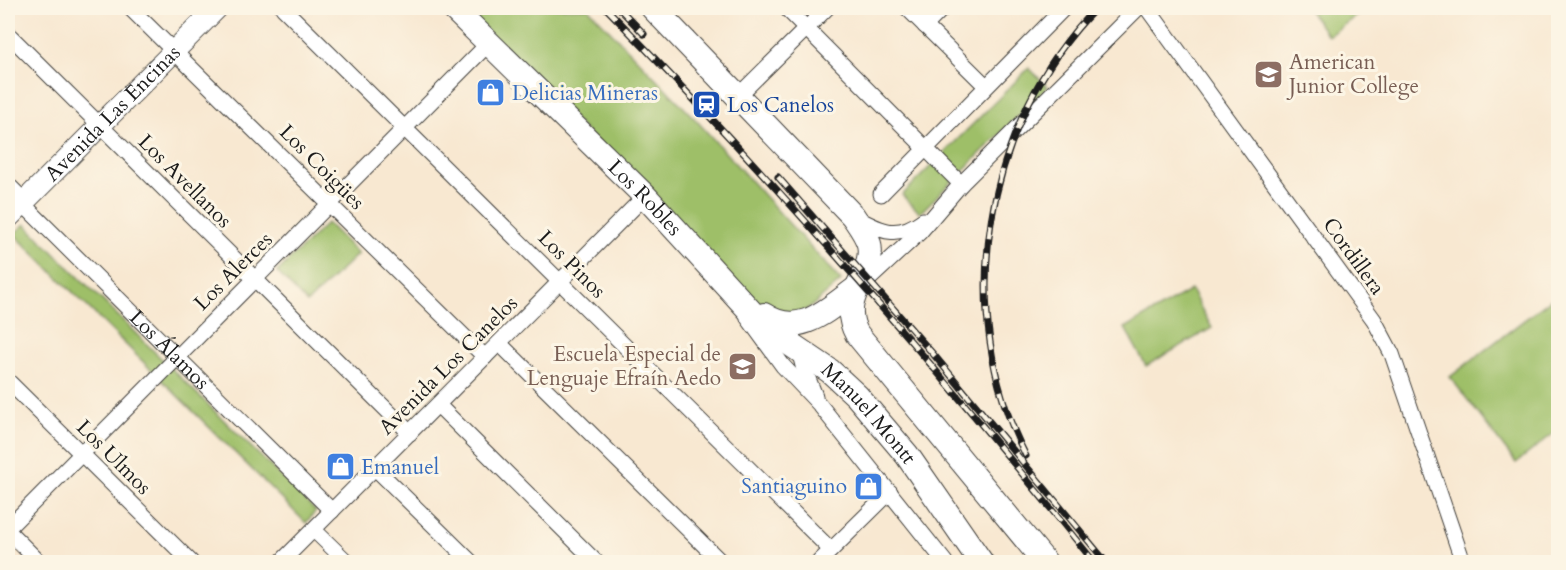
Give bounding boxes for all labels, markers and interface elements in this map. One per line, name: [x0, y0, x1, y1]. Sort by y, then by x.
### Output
street label: Avenida Las Encinas: [38, 39, 187, 188]
place label: American Junior College: [1286, 48, 1419, 101]
school or university icon: American Junior College: [1252, 58, 1284, 90]
shop icon: Delicias Mineras: [475, 77, 507, 109]
place label: Delicias Mineras: [512, 79, 658, 108]
station icon: Los Canelos: [690, 89, 722, 121]
place label: Los Canelos: [727, 91, 834, 120]
street label: Los Coigües: [273, 118, 371, 216]
street label: Los Avellanos: [131, 128, 238, 235]
street label: Los Robles: [601, 153, 689, 242]
street label: Cordillera: [1316, 212, 1392, 301]
street label: Los Pinos: [531, 224, 612, 305]
street label: Los Alerces: [188, 226, 279, 317]
street label: Avenida Los Canelos: [372, 289, 524, 441]
street label: Los Álamos: [123, 304, 216, 396]
place label: Escuela Especial de Lenguaje Efraín Aedo: [527, 340, 721, 393]
school or university icon: Escuela Especial de Lenguaje Efraín Aedo: [726, 350, 758, 382]
street label: Manuel Montt: [814, 356, 923, 470]
street label: Los Ulmos: [70, 413, 158, 501]
shop icon: Emanuel: [324, 451, 356, 483]
place label: Emanuel: [361, 453, 439, 482]
shop icon: Santiaguino: [852, 470, 884, 502]
place label: Santiaguino: [741, 472, 847, 501]

